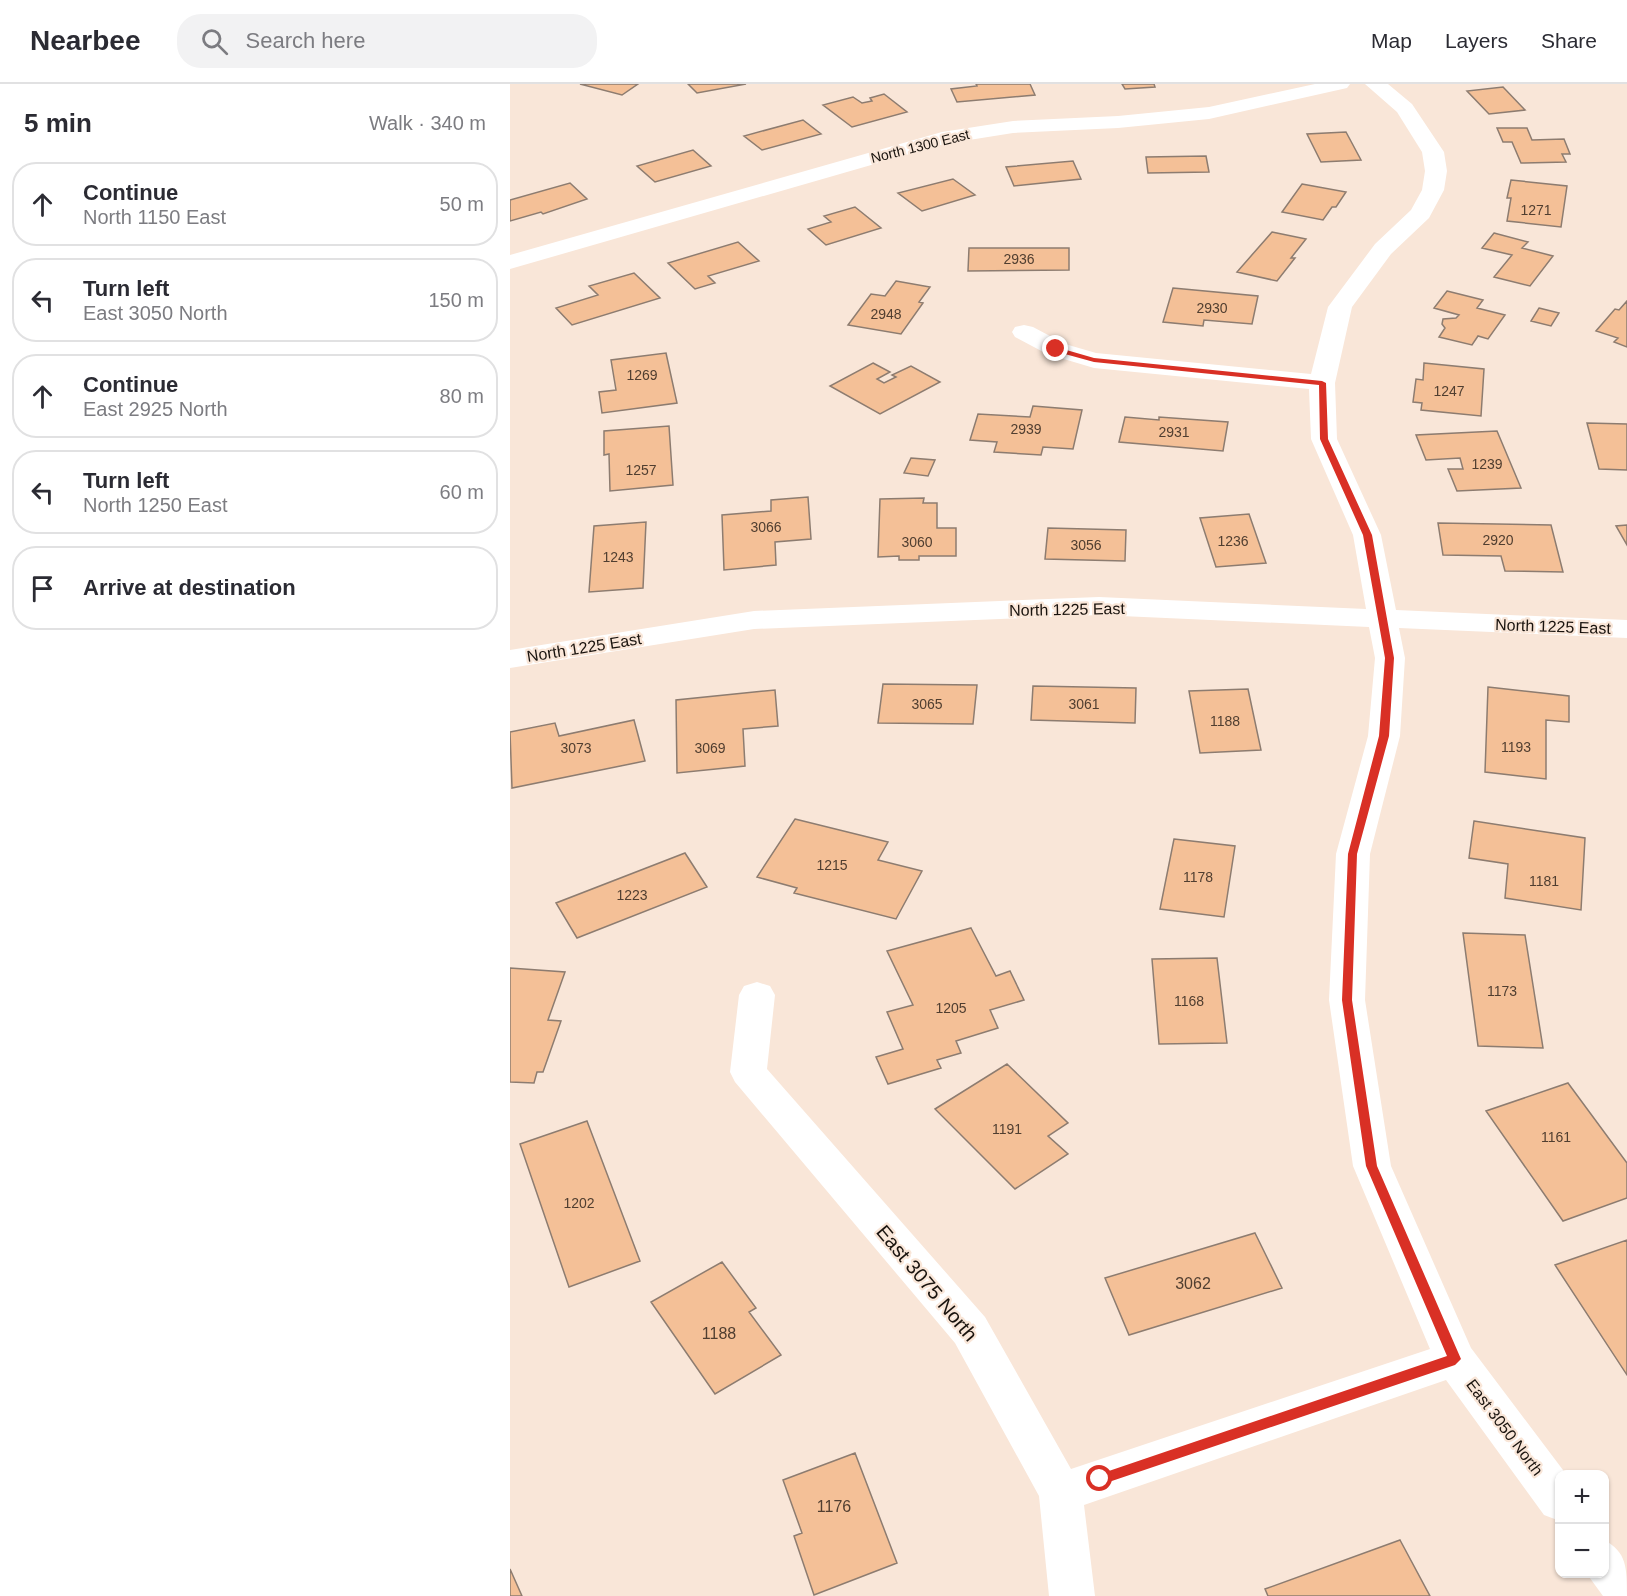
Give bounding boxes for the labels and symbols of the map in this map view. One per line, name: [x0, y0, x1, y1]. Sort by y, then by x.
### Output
street label: North 1300 East: [869, 126, 971, 166]
house number: 1271: [1520, 202, 1552, 218]
house number: 2936: [1003, 251, 1035, 267]
house number: 2930: [1196, 300, 1228, 316]
house number: 2948: [870, 306, 902, 322]
route end: [1042, 335, 1068, 361]
house number: 1269: [626, 367, 658, 383]
house number: 1247: [1433, 383, 1465, 399]
house number: 2939: [1010, 421, 1042, 437]
house number: 2931: [1158, 424, 1190, 440]
house number: 1239: [1471, 456, 1503, 472]
house number: 1257: [625, 462, 657, 478]
house number: 3066: [750, 519, 782, 535]
house number: 2920: [1482, 532, 1514, 548]
house number: 1236: [1217, 533, 1249, 549]
house number: 3060: [901, 534, 933, 550]
house number: 3056: [1070, 537, 1102, 553]
house number: 1243: [602, 549, 634, 565]
street label: North 1225 East: [1009, 600, 1126, 619]
street label: North 1225 East: [1495, 616, 1612, 637]
street label: North 1225 East: [526, 630, 643, 665]
house number: 3065: [911, 696, 943, 712]
house number: 3061: [1068, 696, 1100, 712]
house number: 1188: [1210, 713, 1240, 729]
house number: 1193: [1501, 739, 1531, 755]
house number: 3073: [560, 740, 592, 756]
house number: 3069: [694, 740, 726, 756]
house number: 1215: [816, 857, 848, 873]
house number: 1178: [1183, 869, 1213, 885]
house number: 1181: [1529, 873, 1559, 889]
house number: 1223: [616, 887, 648, 903]
house number: 1173: [1487, 983, 1517, 999]
house number: 1168: [1174, 993, 1204, 1009]
house number: 1205: [935, 1000, 967, 1016]
house number: 1191: [992, 1121, 1022, 1137]
house number: 1161: [1541, 1129, 1571, 1145]
house number: 1202: [563, 1195, 595, 1211]
street label: East 3075 North: [872, 1221, 982, 1345]
house number: 3062: [1175, 1275, 1211, 1292]
house number: 1188: [702, 1325, 736, 1342]
street label: East 3050 North: [1463, 1376, 1546, 1479]
route start: [1086, 1465, 1112, 1491]
house number: 1176: [817, 1498, 851, 1515]

